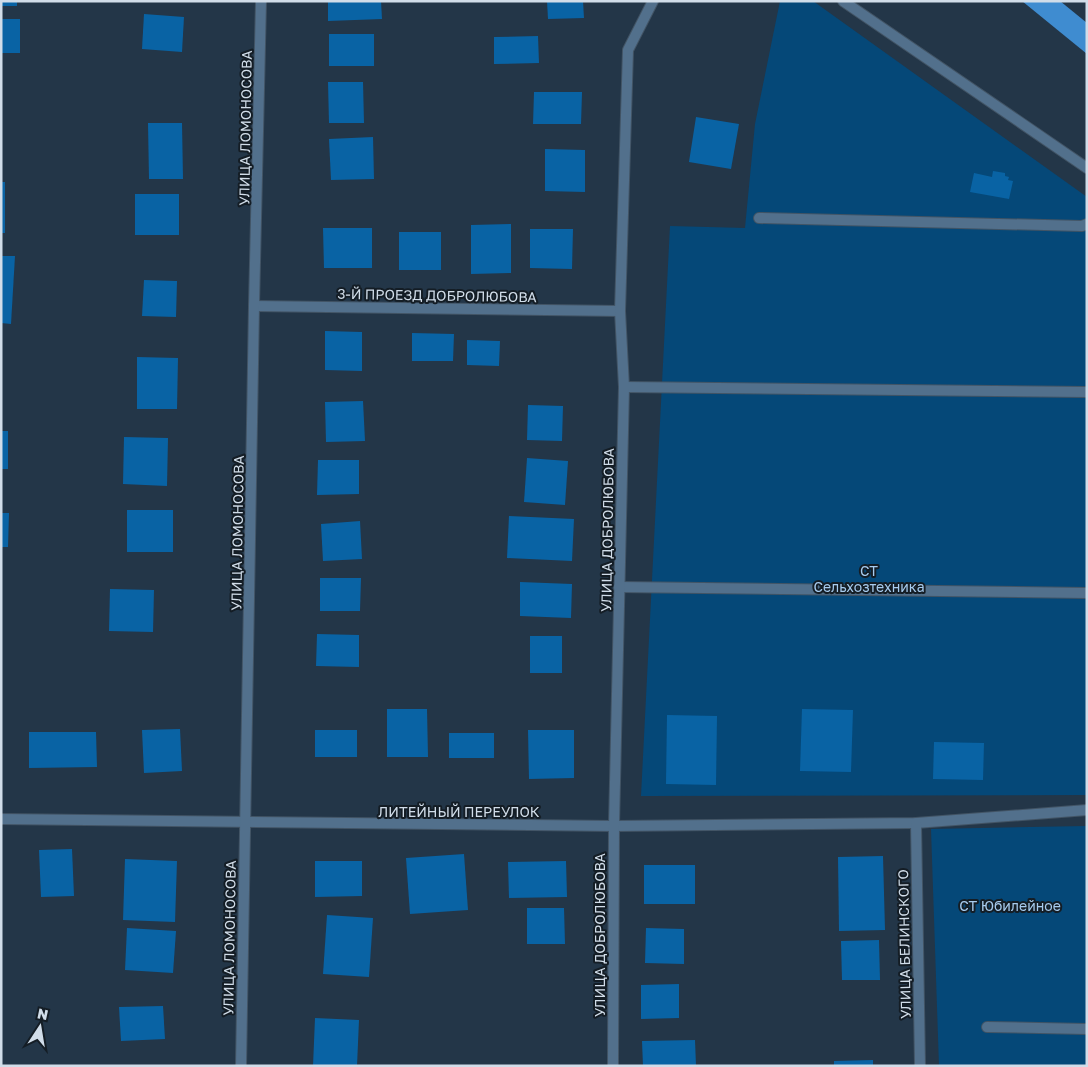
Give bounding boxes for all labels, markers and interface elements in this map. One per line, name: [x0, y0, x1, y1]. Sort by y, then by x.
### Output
street label: УЛИЦА ЛОМОНОСОВА: [235, 50, 255, 206]
street label: 3-Й ПРОЕЗД ДОБРОЛЮБОВА: [337, 285, 538, 305]
street label: УЛИЦА ДОБРОЛЮБОВА: [597, 447, 617, 612]
street label: УЛИЦА ЛОМОНОСОВА: [227, 455, 247, 611]
park label: СТ Сельхозтехника: [813, 562, 925, 595]
street label: ЛИТЕЙНЫЙ ПЕРЕУЛОК: [378, 803, 540, 820]
street label: УЛИЦА ДОБРОЛЮБОВА: [591, 852, 608, 1017]
street label: УЛИЦА ЛОМОНОСОВА: [219, 860, 239, 1016]
street label: УЛИЦА БЕЛИНСКОГО: [894, 869, 914, 1019]
park label: СТ Юбилейное: [959, 897, 1061, 914]
north arrow: [15, 1002, 65, 1052]
text: N: [36, 1004, 50, 1023]

